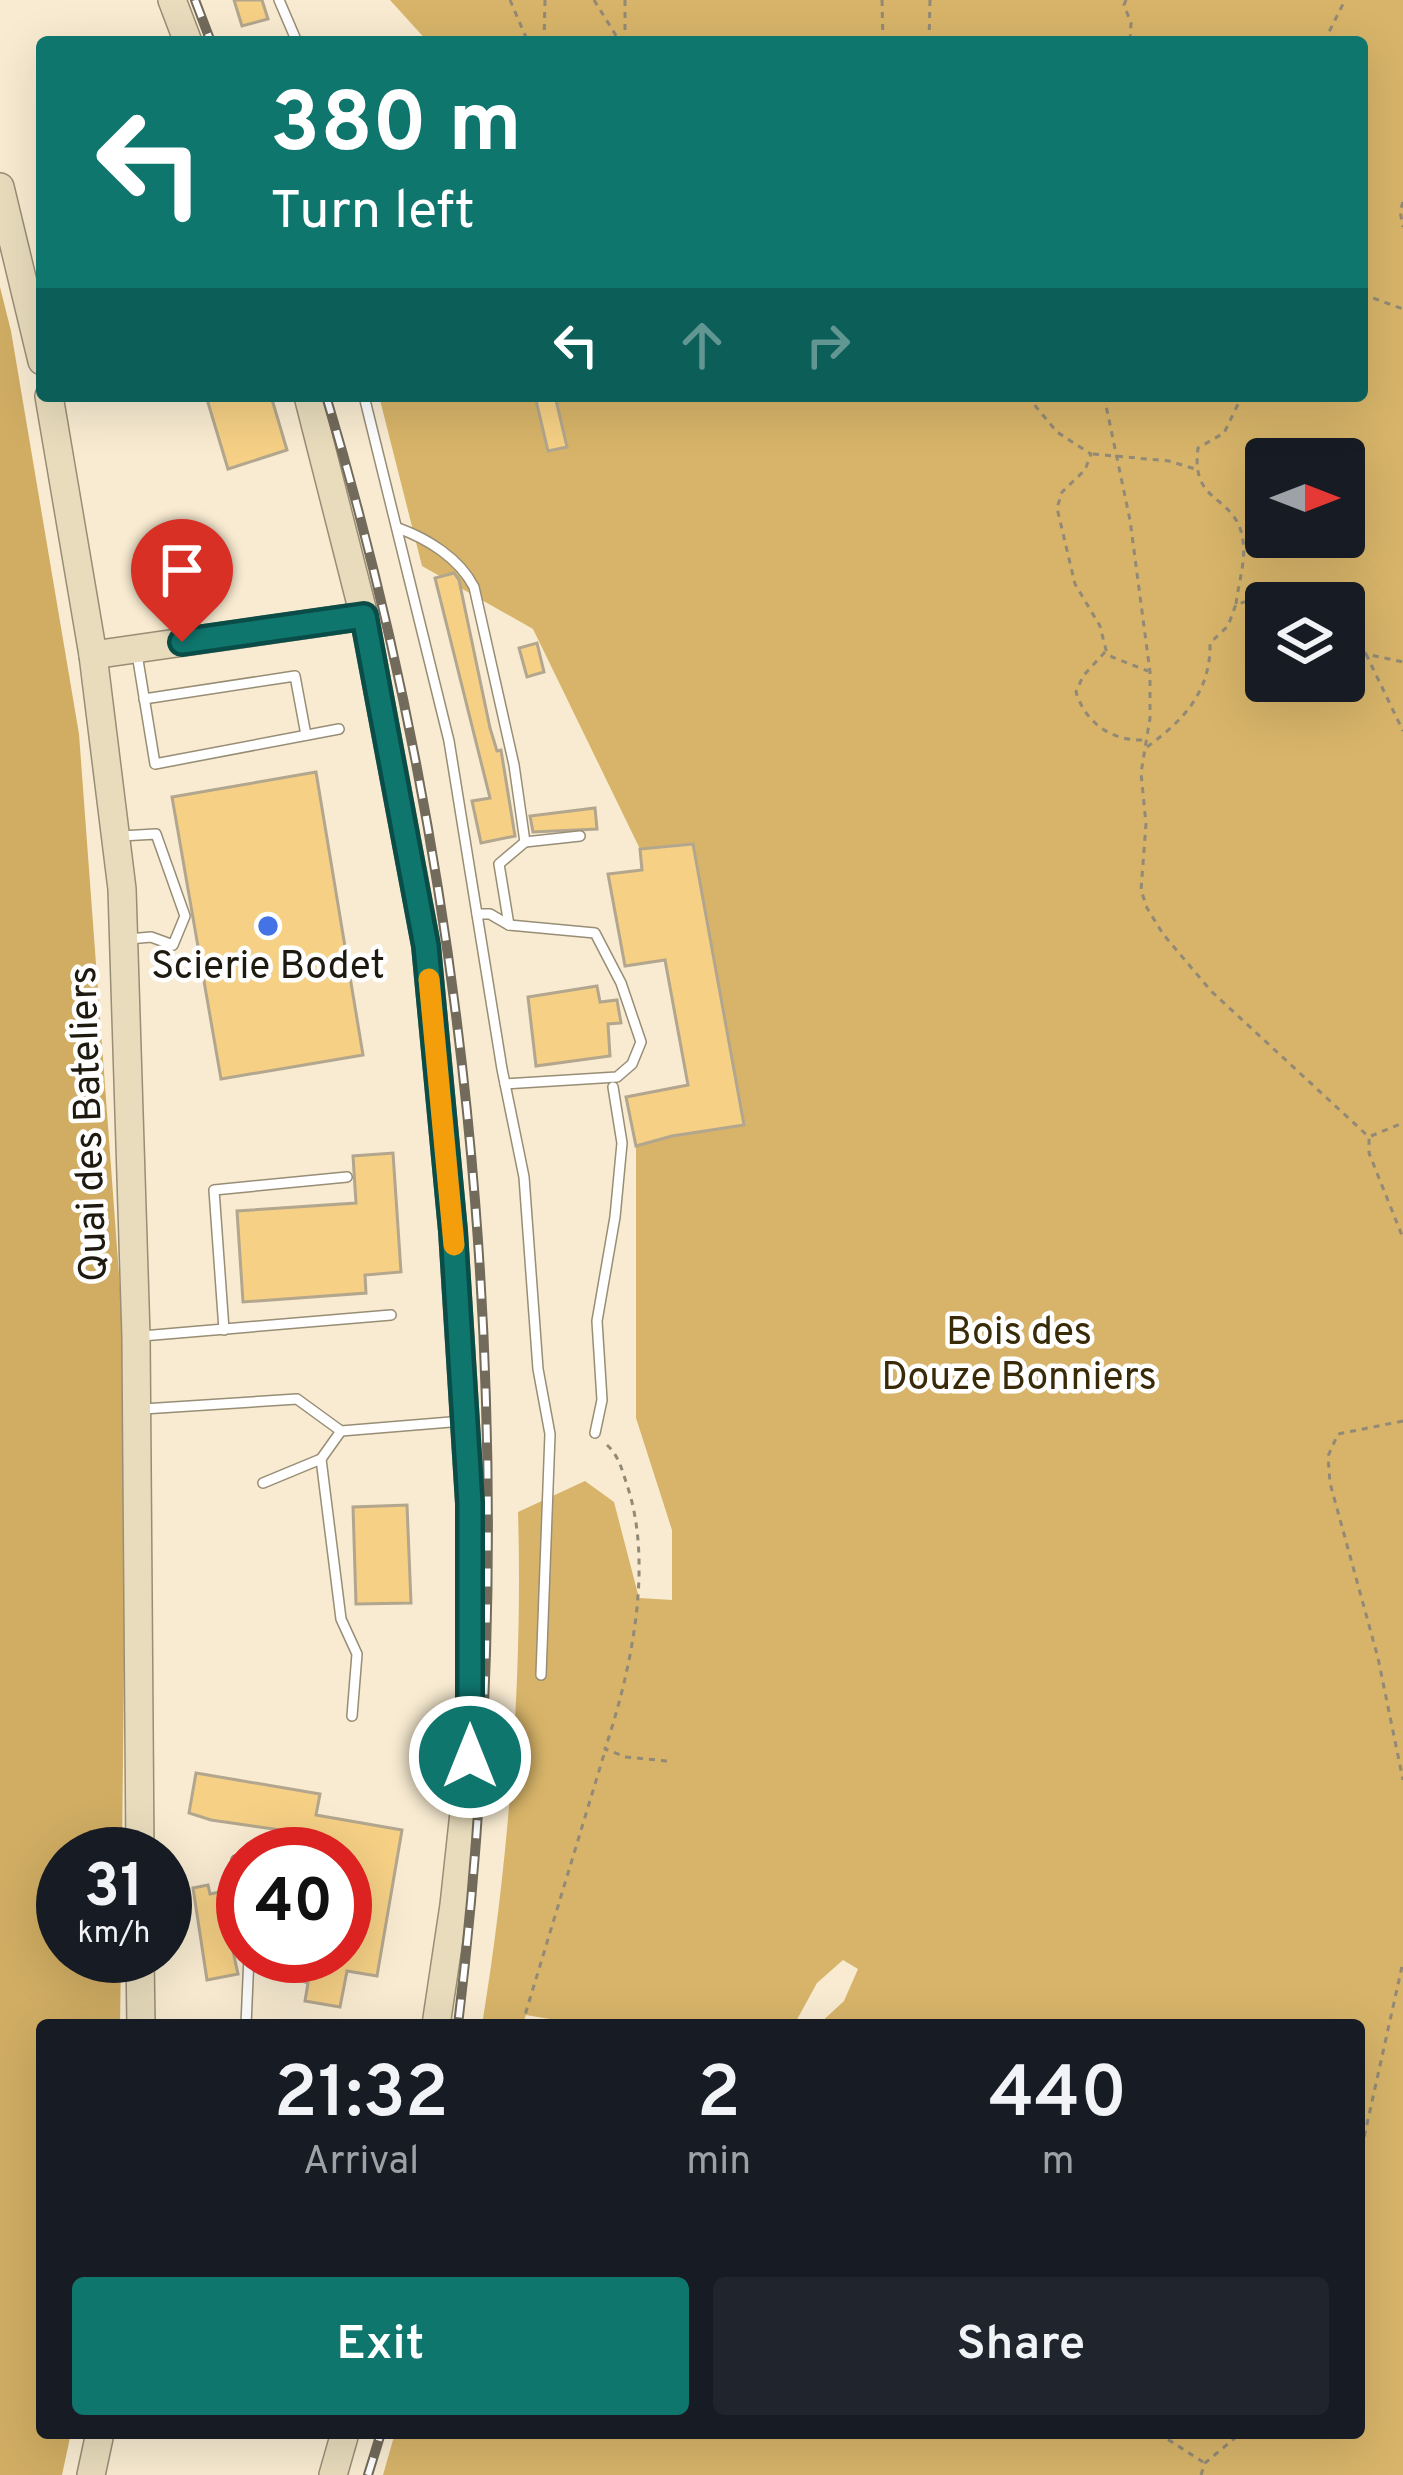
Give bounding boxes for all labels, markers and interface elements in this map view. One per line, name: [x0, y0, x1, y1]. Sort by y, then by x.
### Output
text: 380 m: [270, 75, 522, 181]
icon: left: [72, 84, 228, 240]
text: Turn left: [270, 179, 475, 248]
icon: left: [543, 312, 609, 378]
icon: ahead: [669, 312, 735, 378]
icon: right: [795, 312, 861, 378]
north arrow: [1245, 438, 1365, 558]
map controls: [1245, 438, 1365, 702]
pin: [131, 519, 233, 642]
icon: arrive: [149, 537, 215, 603]
button: layers: [1245, 582, 1365, 702]
marker: Scierie Bodet: [255, 913, 281, 939]
place label: Scierie Bodet: [151, 944, 385, 993]
street label: Quai des Bateliers: [61, 965, 121, 1283]
park label: Bois des Douze Bonniers: [881, 1310, 1157, 1404]
position arrow: [407, 1694, 533, 1820]
speed limit sign: 40: [216, 1827, 372, 1983]
text: 31: [84, 1852, 144, 1928]
text: km/h: [78, 1916, 150, 1953]
text: 21:32: [274, 2051, 449, 2143]
text: 2: [697, 2051, 741, 2143]
text: 440: [989, 2051, 1127, 2143]
text: Arrival: [303, 2139, 419, 2188]
text: min: [686, 2139, 751, 2188]
text: m: [1042, 2139, 1075, 2188]
button: Exit: [72, 2277, 689, 2415]
button: Share: [713, 2277, 1329, 2415]

